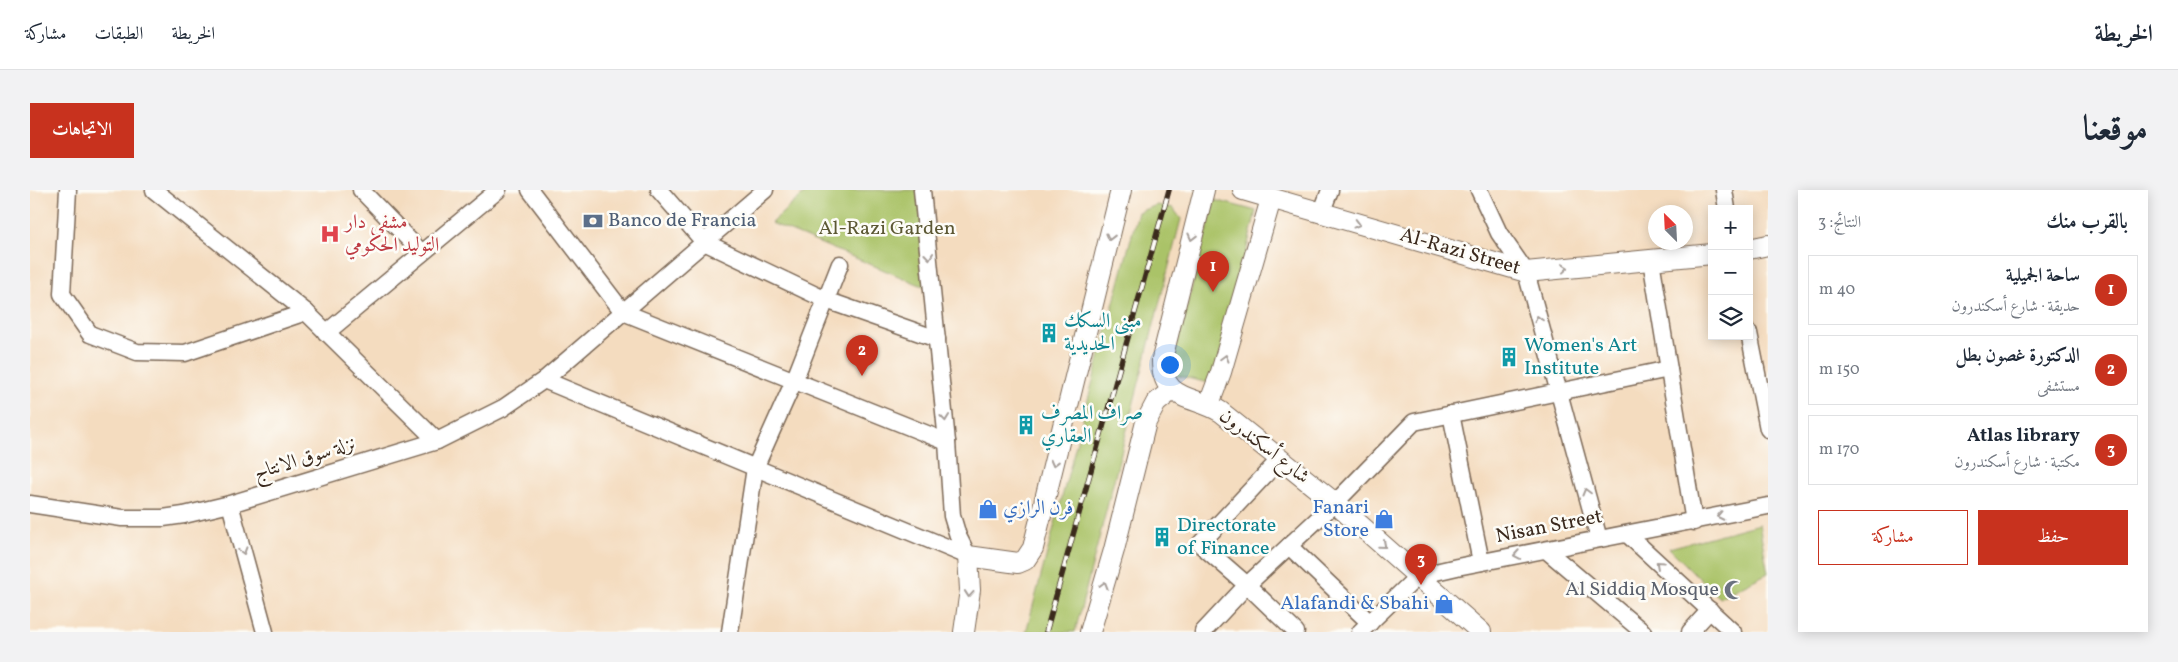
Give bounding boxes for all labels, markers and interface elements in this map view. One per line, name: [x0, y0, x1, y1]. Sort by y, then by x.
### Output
text: الخريطة: [2095, 18, 2153, 52]
text: مشاركة: [25, 22, 66, 47]
text: الطبقات: [94, 22, 143, 47]
text: الخريطة: [171, 22, 215, 47]
button: الاتجاهات: [30, 103, 134, 158]
text: موقعنا: [2083, 106, 2148, 154]
north arrow: [1648, 205, 1693, 250]
map controls: [1708, 205, 1753, 340]
button: +: [1708, 205, 1753, 250]
place label: Banco de Francia: [608, 207, 757, 235]
text: بالقرب منك: [2046, 208, 2128, 237]
place label: مشفى دار التوليد الحكومي: [343, 209, 439, 260]
bank icon: Banco de Francia: [582, 210, 604, 232]
text: النتائج: 3: [1818, 212, 1861, 234]
park label: Al-Razi Garden: [818, 215, 956, 243]
one-way arrow: [1352, 218, 1360, 228]
street label: Al-Razi Street: [1397, 221, 1523, 283]
hospital icon: مشفى دار التوليد الحكومي: [319, 223, 341, 245]
one-way arrow: [1105, 233, 1115, 241]
one-way arrow: [1187, 233, 1198, 242]
button: −: [1708, 250, 1753, 295]
pin: 1: [1197, 251, 1229, 292]
one-way arrow: [923, 252, 934, 260]
one-way arrow: [1561, 263, 1569, 274]
text: ساحة الجميلية: [2006, 263, 2080, 289]
text: 40 m: [1819, 279, 1855, 301]
text: 1: [2108, 279, 2114, 301]
button: layers: [1708, 295, 1753, 340]
text: حديقة · شارع أسكندرون: [1951, 296, 2080, 318]
place label: مبنى السكك الحديدية: [1064, 308, 1142, 359]
one-way arrow: [1534, 315, 1544, 323]
building icon: مبنى السكك الحديدية: [1038, 322, 1060, 344]
place label: Women's Art Institute: [1524, 332, 1637, 383]
pin: 2: [846, 335, 878, 376]
text: الدكتورة غصون بطل: [1955, 343, 2080, 369]
building icon: Women's Art Institute: [1498, 346, 1520, 368]
your location: [1157, 352, 1183, 378]
one-way arrow: [1219, 355, 1229, 363]
text: 150 m: [1819, 359, 1860, 381]
text: 2: [2107, 359, 2115, 381]
text: مستشفى: [2037, 376, 2080, 398]
place label: صراف المصرف العقاري: [1041, 400, 1143, 451]
street label: شارع أسكندرون: [1211, 401, 1317, 493]
one-way arrow: [939, 414, 950, 422]
building icon: صراف المصرف العقاري: [1015, 414, 1037, 436]
text: Atlas library: [1967, 423, 2080, 449]
street label: نزلة سوق الانتاج: [250, 430, 360, 490]
text: 170 m: [1819, 439, 1859, 461]
text: 3: [2107, 439, 2115, 461]
text: مكتبة · شارع أسكندرون: [1954, 452, 2080, 474]
one-way arrow: [1049, 459, 1060, 468]
one-way arrow: [1581, 488, 1592, 497]
place label: Fanari Store: [1313, 494, 1369, 545]
place label: فرن الرازي: [1003, 495, 1073, 523]
shop icon: فرن الرازي: [977, 498, 999, 520]
street label: Nisan Street: [1493, 503, 1605, 551]
shop icon: Fanari Store: [1373, 508, 1395, 530]
button: مشاركة: [1818, 510, 1968, 565]
button: حفظ: [1978, 510, 2128, 565]
one-way arrow: [1716, 511, 1725, 521]
place label: Directorate of Finance: [1177, 512, 1276, 563]
building icon: Directorate of Finance: [1151, 526, 1173, 548]
one-way arrow: [1377, 539, 1386, 548]
pin: 3: [1405, 544, 1437, 585]
one-way arrow: [237, 547, 248, 556]
one-way arrow: [1512, 550, 1521, 560]
one-way arrow: [1655, 561, 1664, 570]
place label: Al Siddiq Mosque: [1565, 576, 1719, 604]
mosque icon: Al Siddiq Mosque: [1723, 579, 1745, 601]
one-way arrow: [1098, 582, 1108, 590]
place label: Alafandi & Sbahi: [1280, 590, 1429, 618]
one-way arrow: [964, 591, 975, 599]
shop icon: Alafandi & Sbahi: [1433, 593, 1455, 615]

